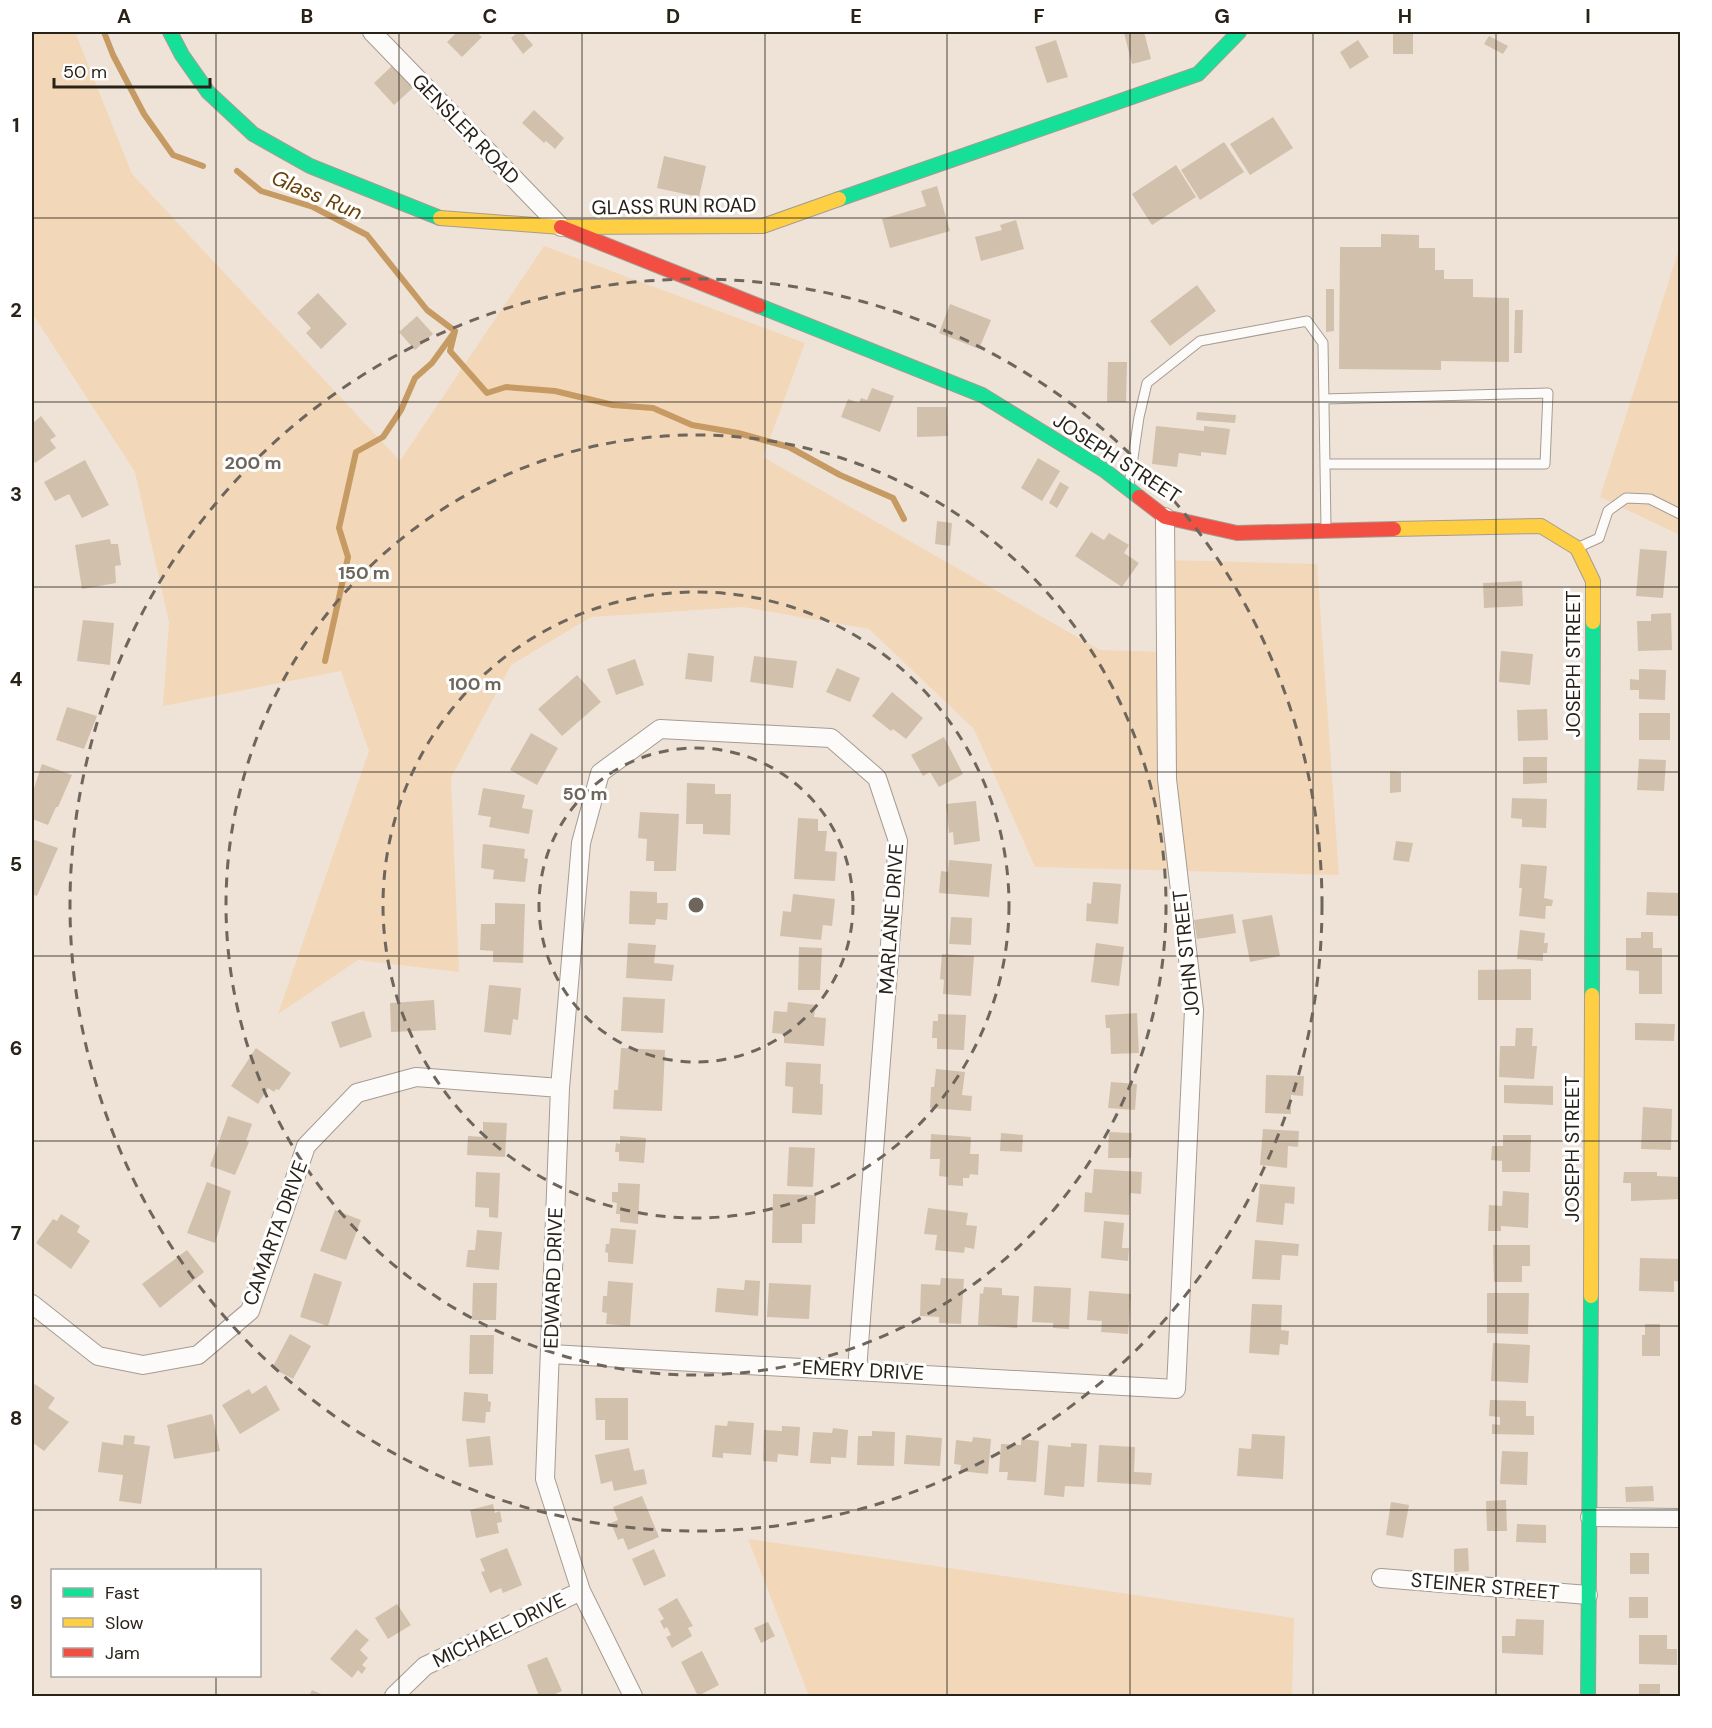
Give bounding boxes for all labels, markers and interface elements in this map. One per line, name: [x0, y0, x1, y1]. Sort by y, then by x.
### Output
text: A: [117, 3, 131, 29]
text: B: [301, 3, 313, 29]
text: C: [483, 3, 497, 29]
text: D: [666, 3, 680, 29]
text: E: [850, 3, 862, 29]
text: F: [1033, 3, 1045, 29]
text: G: [1214, 3, 1230, 29]
text: H: [1398, 3, 1412, 29]
text: I: [1585, 3, 1591, 29]
scale bar: [54, 51, 210, 89]
text: 50 m: [63, 60, 107, 84]
street label: GENSLER ROAD: [407, 68, 525, 190]
text: 1: [12, 112, 20, 138]
water label: Glass Run: [267, 163, 367, 227]
street label: GLASS RUN ROAD: [591, 192, 757, 220]
text: 2: [10, 297, 22, 323]
street label: JOSEPH STREET: [1048, 407, 1186, 509]
text: 200 m: [225, 451, 281, 475]
text: 3: [10, 481, 22, 507]
text: 150 m: [338, 561, 390, 585]
street label: JOSEPH STREET: [1560, 590, 1586, 738]
text: 4: [10, 666, 23, 692]
text: 100 m: [448, 672, 502, 696]
text: 50 m: [562, 782, 608, 806]
street label: MARLANE DRIVE: [873, 843, 909, 995]
text: 5: [10, 851, 22, 877]
street label: JOHN STREET: [1166, 889, 1206, 1017]
centre of rings: [686, 895, 706, 915]
text: 6: [10, 1035, 22, 1061]
street label: JOSEPH STREET: [1559, 1075, 1585, 1223]
street label: CAMARTA DRIVE: [237, 1157, 313, 1309]
street label: EDWARD DRIVE: [538, 1207, 568, 1349]
text: 7: [11, 1220, 22, 1246]
street label: EMERY DRIVE: [801, 1354, 925, 1386]
text: 8: [10, 1405, 22, 1431]
street label: STEINER STREET: [1410, 1567, 1560, 1605]
legend: [51, 1569, 261, 1677]
text: Fast: [105, 1581, 140, 1605]
street label: MICHAEL DRIVE: [428, 1587, 570, 1673]
text: 9: [10, 1589, 22, 1615]
text: Slow: [105, 1611, 144, 1635]
text: Jam: [105, 1641, 140, 1665]

